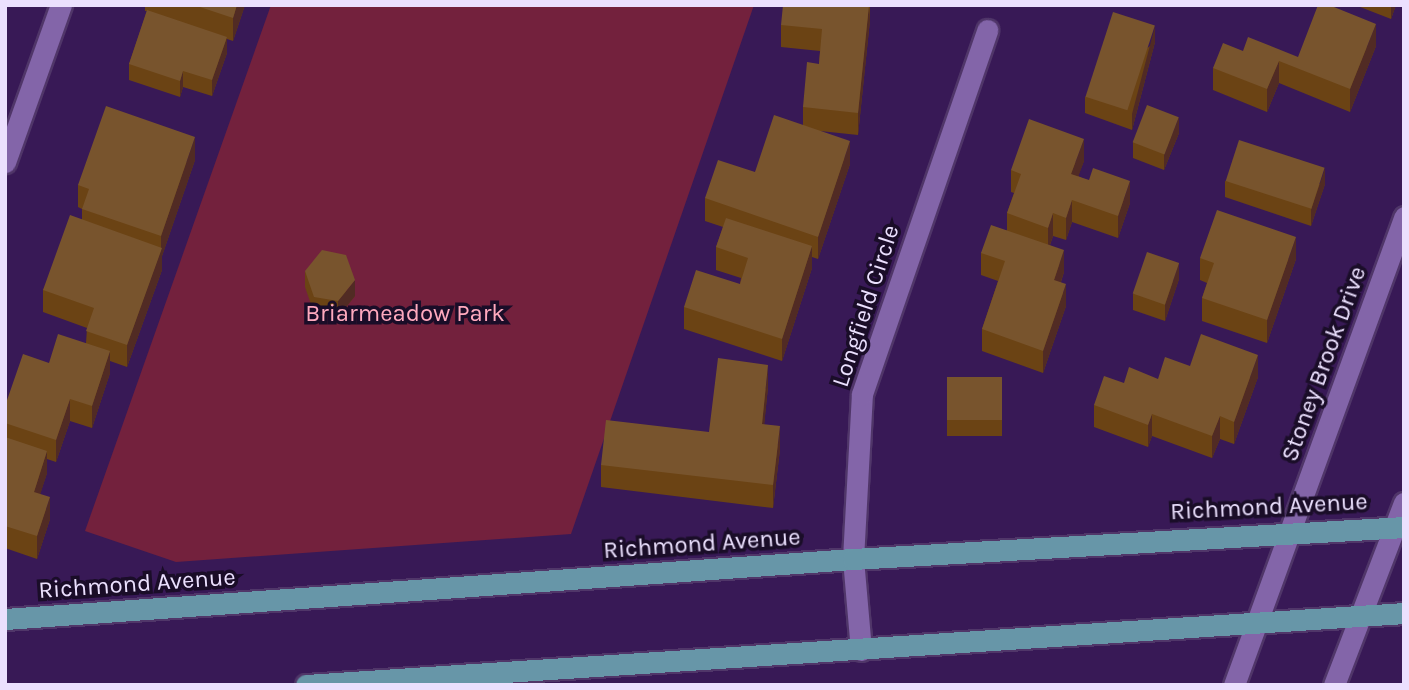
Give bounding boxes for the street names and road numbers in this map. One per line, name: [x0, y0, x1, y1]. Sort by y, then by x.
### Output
street label: Longfield Circle: [826, 221, 906, 391]
street label: Stoney Brook Drive: [1275, 263, 1373, 465]
street label: Richmond Avenue: [1170, 487, 1368, 527]
street label: Richmond Avenue: [602, 523, 802, 565]
street label: Richmond Avenue: [37, 563, 237, 605]

